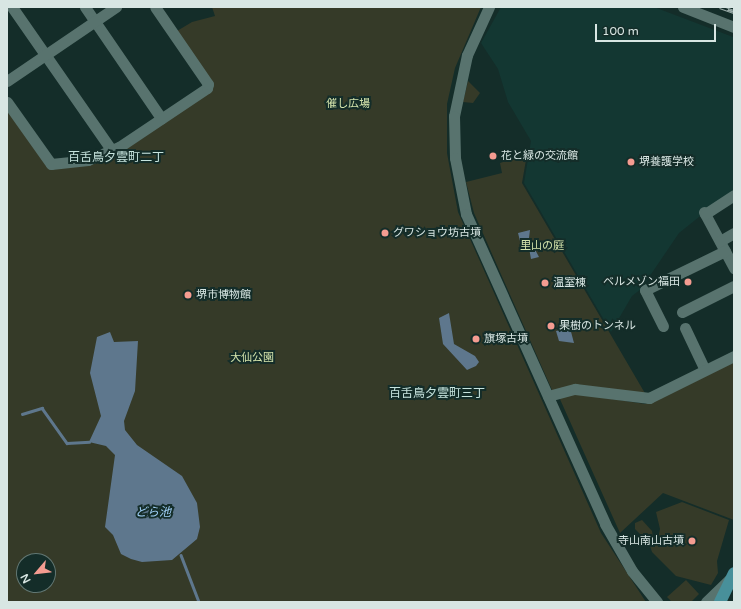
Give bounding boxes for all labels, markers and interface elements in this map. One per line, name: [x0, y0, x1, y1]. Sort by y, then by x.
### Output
scale bar: [597, 16, 718, 42]
text: 100 m: [602, 24, 639, 38]
park label: 催し広場: [326, 97, 370, 111]
place label: 花と緑の交流館: [501, 149, 578, 163]
district label: 百舌鳥夕雲町二丁: [68, 151, 164, 165]
marker: 花と緑の交流館: [488, 151, 498, 161]
place label: 堺養護学校: [639, 155, 694, 169]
marker: 堺養護学校: [626, 157, 636, 167]
place label: グワショウ坊古墳: [393, 226, 481, 240]
marker: グワショウ坊古墳: [380, 228, 390, 238]
park label: 里山の庭: [520, 239, 564, 253]
place label: ベルメゾン福田: [603, 275, 680, 289]
place label: 温室棟: [553, 276, 586, 290]
marker: ベルメゾン福田: [683, 277, 693, 287]
marker: 温室棟: [540, 278, 550, 288]
place label: 堺市博物館: [196, 288, 251, 302]
marker: 堺市博物館: [183, 290, 193, 300]
place label: 果樹のトンネル: [559, 319, 636, 333]
marker: 果樹のトンネル: [546, 321, 556, 331]
place label: 旗塚古墳: [484, 332, 528, 346]
marker: 旗塚古墳: [471, 334, 481, 344]
park label: 大仙公園: [230, 351, 274, 365]
district label: 百舌鳥夕雲町三丁: [389, 387, 485, 401]
water label: どら池: [135, 506, 171, 520]
place label: 寺山南山古墳: [618, 534, 684, 548]
marker: 寺山南山古墳: [687, 536, 697, 546]
north arrow: [16, 553, 56, 593]
text: N: [18, 571, 34, 585]

